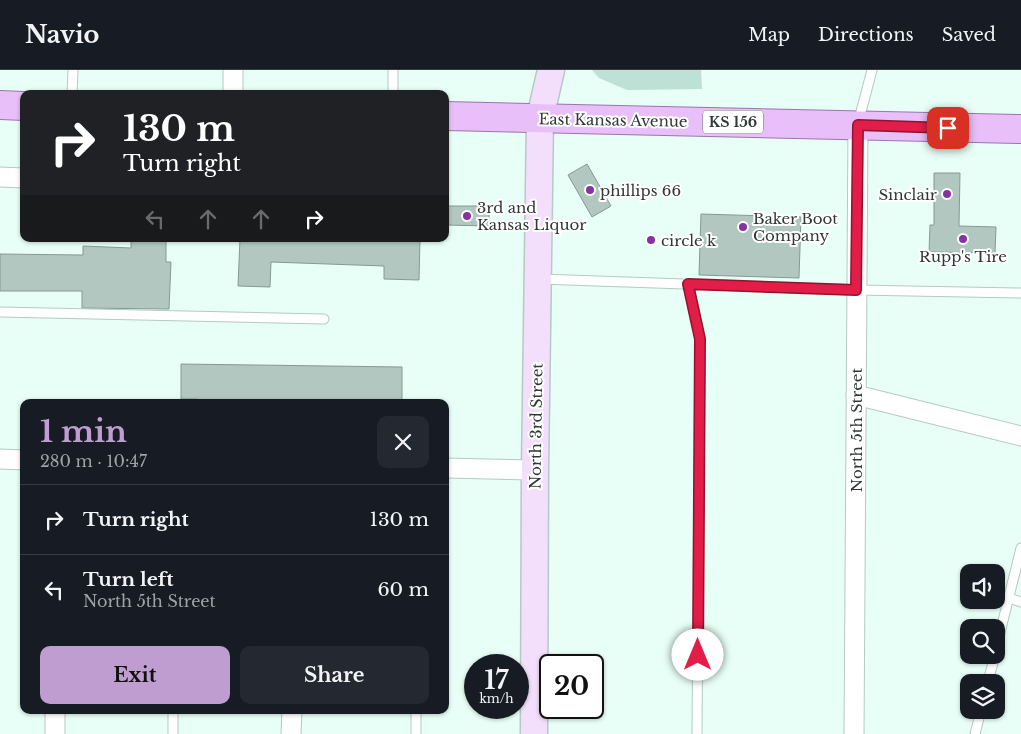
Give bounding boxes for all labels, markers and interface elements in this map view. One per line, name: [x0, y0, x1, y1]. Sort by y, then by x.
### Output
text: Navio: [25, 20, 99, 49]
text: Map: [748, 24, 790, 46]
text: Directions: [818, 24, 914, 46]
text: Saved: [942, 24, 996, 46]
text: 130 m: [123, 107, 235, 150]
pin: [927, 107, 969, 149]
street label: East Kansas Avenue: [538, 109, 688, 131]
icon: right: [40, 110, 105, 175]
road number: KS 156: [703, 111, 763, 134]
icon: arrive: [934, 114, 962, 142]
text: Turn right: [123, 150, 241, 177]
place label: phillips 66: [600, 181, 681, 200]
marker: phillips 66: [584, 184, 596, 196]
place label: Sinclair: [878, 185, 938, 204]
marker: Sinclair: [941, 188, 953, 200]
place label: 3rd and Kansas Liquor: [477, 198, 587, 234]
icon: left: [141, 205, 169, 233]
icon: ahead: [194, 205, 222, 233]
icon: ahead: [247, 205, 275, 233]
icon: right: [300, 205, 328, 233]
place label: Baker Boot Company: [753, 209, 838, 245]
marker: 3rd and Kansas Liquor: [461, 210, 473, 222]
marker: Baker Boot Company: [737, 221, 749, 233]
place label: circle k: [661, 231, 717, 250]
marker: Rupp's Tire: [957, 233, 969, 245]
marker: circle k: [645, 234, 657, 246]
place label: Rupp's Tire: [919, 247, 1007, 266]
street label: North 3rd Street: [525, 362, 547, 489]
street label: North 5th Street: [847, 368, 866, 492]
text: 1 min: [40, 413, 127, 450]
button: close: [377, 416, 429, 468]
text: 280 m · 10:47: [40, 451, 147, 471]
icon: right: [40, 506, 68, 534]
text: Turn right: [83, 508, 189, 531]
text: 130 m: [369, 508, 429, 531]
map controls: [960, 564, 1005, 719]
button: sound: [960, 564, 1005, 609]
text: Turn left: [83, 568, 174, 591]
icon: left: [40, 576, 68, 604]
text: 60 m: [377, 578, 429, 601]
text: North 5th Street: [83, 591, 216, 611]
button: search: [960, 619, 1005, 664]
position arrow: [671, 628, 723, 680]
button: Exit: [40, 646, 230, 704]
button: Share: [240, 646, 429, 704]
speed limit sign: 20: [539, 654, 604, 719]
text: 17: [485, 665, 508, 696]
button: layers: [960, 674, 1005, 719]
text: km/h: [479, 691, 514, 706]

